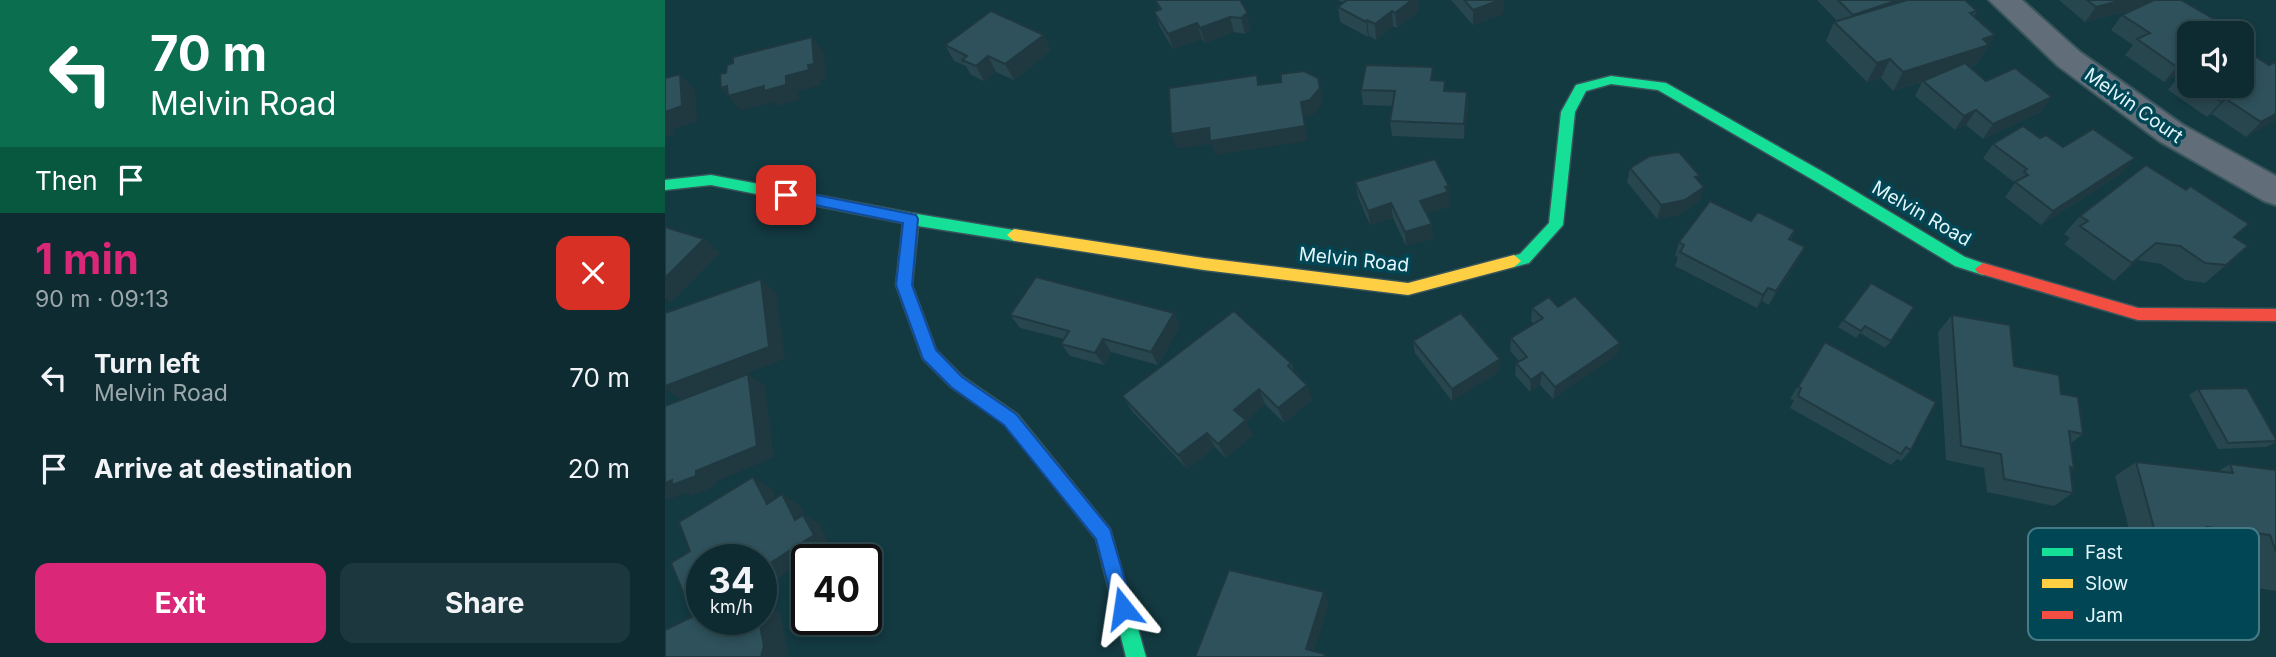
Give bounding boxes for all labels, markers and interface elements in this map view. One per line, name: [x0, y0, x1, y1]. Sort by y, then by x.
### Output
map controls: [2177, 21, 2254, 98]
button: sound: [2177, 21, 2254, 98]
text: 70 m: [150, 24, 267, 83]
icon: left: [35, 28, 126, 119]
street label: Melvin Court: [2080, 63, 2187, 148]
text: Melvin Road: [150, 84, 336, 123]
icon: arrive: [112, 161, 150, 199]
text: Then: [35, 165, 98, 196]
pin: [756, 165, 816, 225]
icon: arrive: [767, 176, 805, 214]
street label: Melvin Road: [1868, 176, 1975, 251]
text: 1 min: [35, 233, 139, 284]
button: close: [556, 236, 630, 310]
street label: Melvin Road: [1298, 242, 1410, 277]
text: 90 m · 09:13: [35, 285, 169, 313]
text: Turn left: [94, 348, 200, 379]
icon: left: [35, 359, 73, 397]
text: 70 m: [569, 362, 630, 393]
text: Melvin Road: [94, 379, 228, 407]
icon: arrive: [35, 450, 73, 488]
text: Arrive at destination: [94, 453, 353, 484]
text: 20 m: [568, 453, 630, 484]
legend: [2028, 528, 2259, 640]
text: Fast: [2085, 541, 2123, 564]
speed limit sign: 40: [791, 544, 882, 635]
text: 34: [708, 559, 755, 601]
button: Exit: [35, 563, 326, 643]
button: Share: [340, 563, 630, 643]
position arrow: [1086, 571, 1160, 645]
text: Slow: [2085, 572, 2128, 595]
text: km/h: [710, 596, 753, 617]
text: Jam: [2085, 604, 2123, 627]

